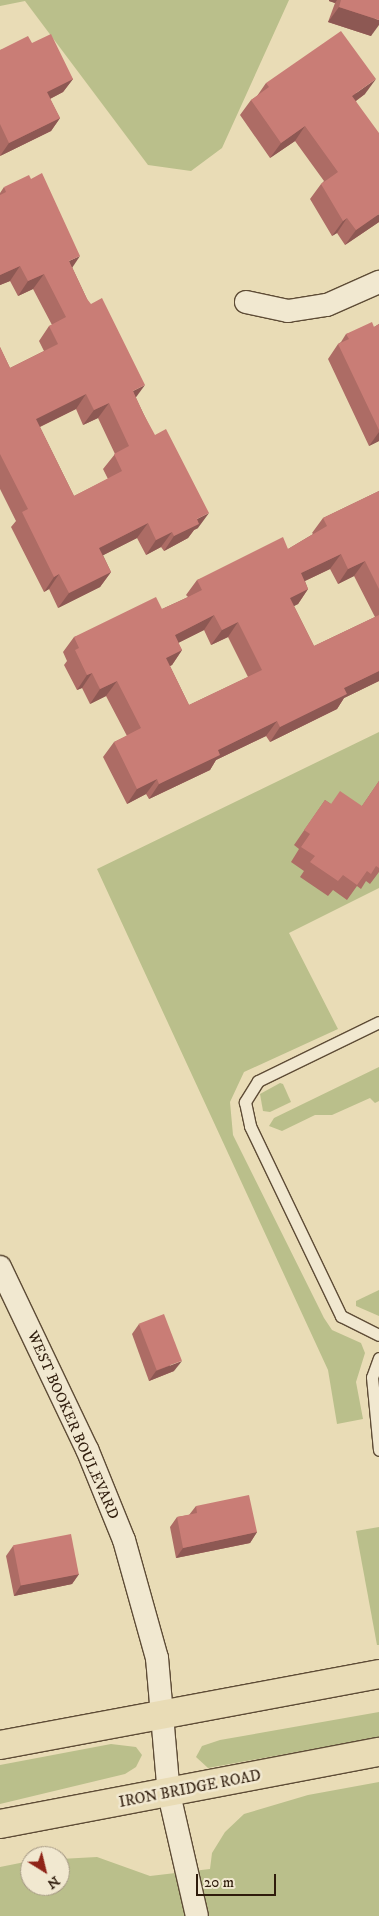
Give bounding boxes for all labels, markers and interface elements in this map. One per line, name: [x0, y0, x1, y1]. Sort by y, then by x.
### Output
street label: WEST BOOKER BOULEVARD: [23, 1328, 123, 1522]
street label: IRON BRIDGE ROAD: [118, 1766, 262, 1812]
north arrow: [20, 1846, 70, 1896]
scale bar: [199, 1864, 279, 1896]
text: N: [43, 1872, 63, 1893]
text: 20 m: [204, 1873, 234, 1892]

